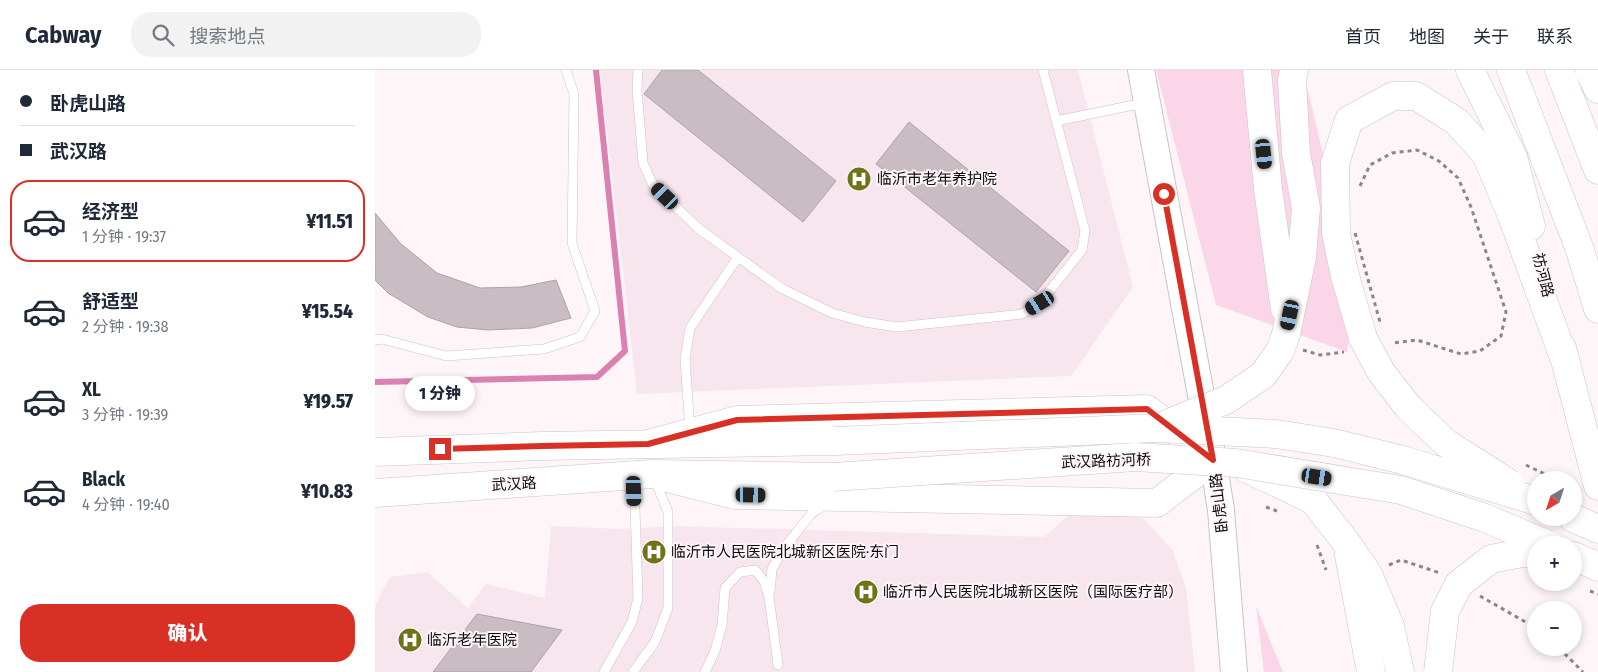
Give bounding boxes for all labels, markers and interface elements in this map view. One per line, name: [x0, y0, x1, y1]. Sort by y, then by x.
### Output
search box: [131, 12, 481, 57]
text: Cabway: [25, 21, 101, 49]
icon: search: [149, 21, 177, 49]
text: 搜索地点: [189, 25, 265, 48]
text: 首页: [1345, 26, 1381, 48]
text: 地图: [1409, 26, 1445, 48]
text: 关于: [1473, 26, 1509, 48]
text: 联系: [1537, 26, 1573, 48]
text: 卧虎山路: [50, 92, 126, 115]
car: [1254, 138, 1273, 170]
text: 武汉路: [50, 140, 107, 163]
hospital icon: 临沂市老年养护院: [846, 166, 872, 192]
place label: 临沂市老年养护院: [877, 170, 997, 188]
car: [649, 180, 681, 212]
route start: [1153, 183, 1175, 205]
icon: car: [22, 199, 67, 244]
text: 经济型: [82, 200, 139, 223]
text: ¥11.51: [306, 210, 353, 233]
text: 1 分钟 · 19:37: [82, 227, 166, 246]
street label: 祊河路: [1529, 251, 1557, 299]
icon: car: [22, 289, 67, 334]
car: [1023, 289, 1056, 317]
text: 舒适型: [82, 290, 139, 313]
car: [1279, 299, 1300, 331]
text: ¥15.54: [302, 300, 353, 323]
text: 2 分钟 · 19:38: [82, 317, 169, 336]
callout: 1 分钟: [405, 376, 475, 412]
text: XL: [82, 378, 101, 401]
icon: car: [22, 379, 67, 424]
text: 1 分钟: [419, 384, 461, 403]
text: ¥19.57: [303, 390, 353, 413]
text: 3 分钟 · 19:39: [82, 405, 168, 424]
route end: [429, 438, 451, 460]
street label: 武汉路祊河桥: [1061, 450, 1151, 472]
car: [1301, 467, 1332, 487]
text: Black: [82, 468, 125, 491]
icon: car: [22, 469, 67, 514]
north arrow: [1527, 471, 1583, 526]
map controls: [1527, 471, 1582, 656]
street label: 卧虎山路: [1206, 472, 1232, 534]
street label: 武汉路: [491, 474, 537, 494]
car: [625, 476, 642, 506]
text: ¥10.83: [301, 480, 353, 503]
car: [735, 487, 766, 503]
text: 4 分钟 · 19:40: [82, 495, 170, 514]
button: +: [1527, 536, 1582, 591]
hospital icon: 临沂市人民医院北城新区医院·东门: [641, 539, 667, 565]
place label: 临沂市人民医院北城新区医院·东门: [671, 543, 899, 561]
hospital icon: 临沂市人民医院北城新区医院（国际医疗部）: [853, 579, 879, 605]
place label: 临沂市人民医院北城新区医院（国际医疗部）: [883, 583, 1183, 601]
button: −: [1527, 601, 1582, 656]
button: 确认: [20, 604, 355, 662]
hospital icon: 临沂老年医院: [397, 627, 423, 653]
place label: 临沂老年医院: [427, 631, 517, 649]

